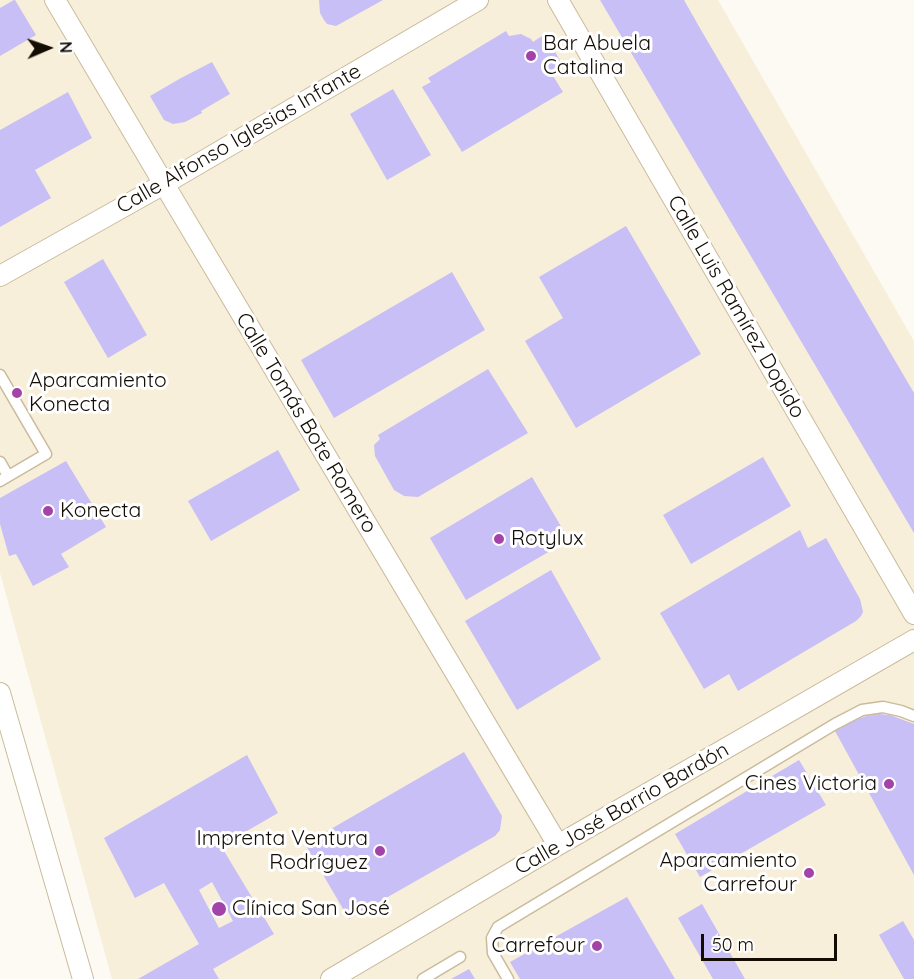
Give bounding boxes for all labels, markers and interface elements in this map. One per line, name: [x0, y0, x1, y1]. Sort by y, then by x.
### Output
north arrow: [18, 18, 78, 78]
place label: Bar Abuela Catalina: [543, 31, 651, 81]
text: N: [56, 41, 76, 54]
marker: Bar Abuela Catalina: [524, 49, 538, 63]
street label: Calle Alfonso Iglesias Infante: [112, 59, 366, 219]
street label: Calle Luis Ramírez Dopido: [662, 191, 810, 423]
street label: Calle Tomás Bote Romero: [230, 308, 382, 538]
place label: Aparcamiento Konecta: [29, 368, 167, 418]
marker: Aparcamiento Konecta: [10, 386, 24, 400]
place label: Konecta: [60, 498, 141, 524]
marker: Konecta: [41, 504, 55, 518]
place label: Rotylux: [511, 526, 584, 552]
marker: Rotylux: [492, 532, 506, 546]
street label: Calle José Barrio Bardón: [511, 737, 733, 881]
place label: Cines Victoria: [745, 771, 877, 797]
marker: Cines Victoria: [882, 777, 896, 791]
place label: Imprenta Ventura Rodríguez: [197, 826, 368, 876]
marker: Imprenta Ventura Rodríguez: [373, 844, 387, 858]
place label: Aparcamiento Carrefour: [659, 848, 797, 898]
marker: Aparcamiento Carrefour: [802, 866, 816, 880]
place label: Clínica San José: [232, 896, 390, 922]
marker: Clínica San José: [210, 900, 228, 918]
scale bar: [704, 922, 840, 960]
place label: Carrefour: [491, 933, 585, 959]
text: 50 m: [712, 933, 754, 956]
marker: Carrefour: [590, 939, 604, 953]

